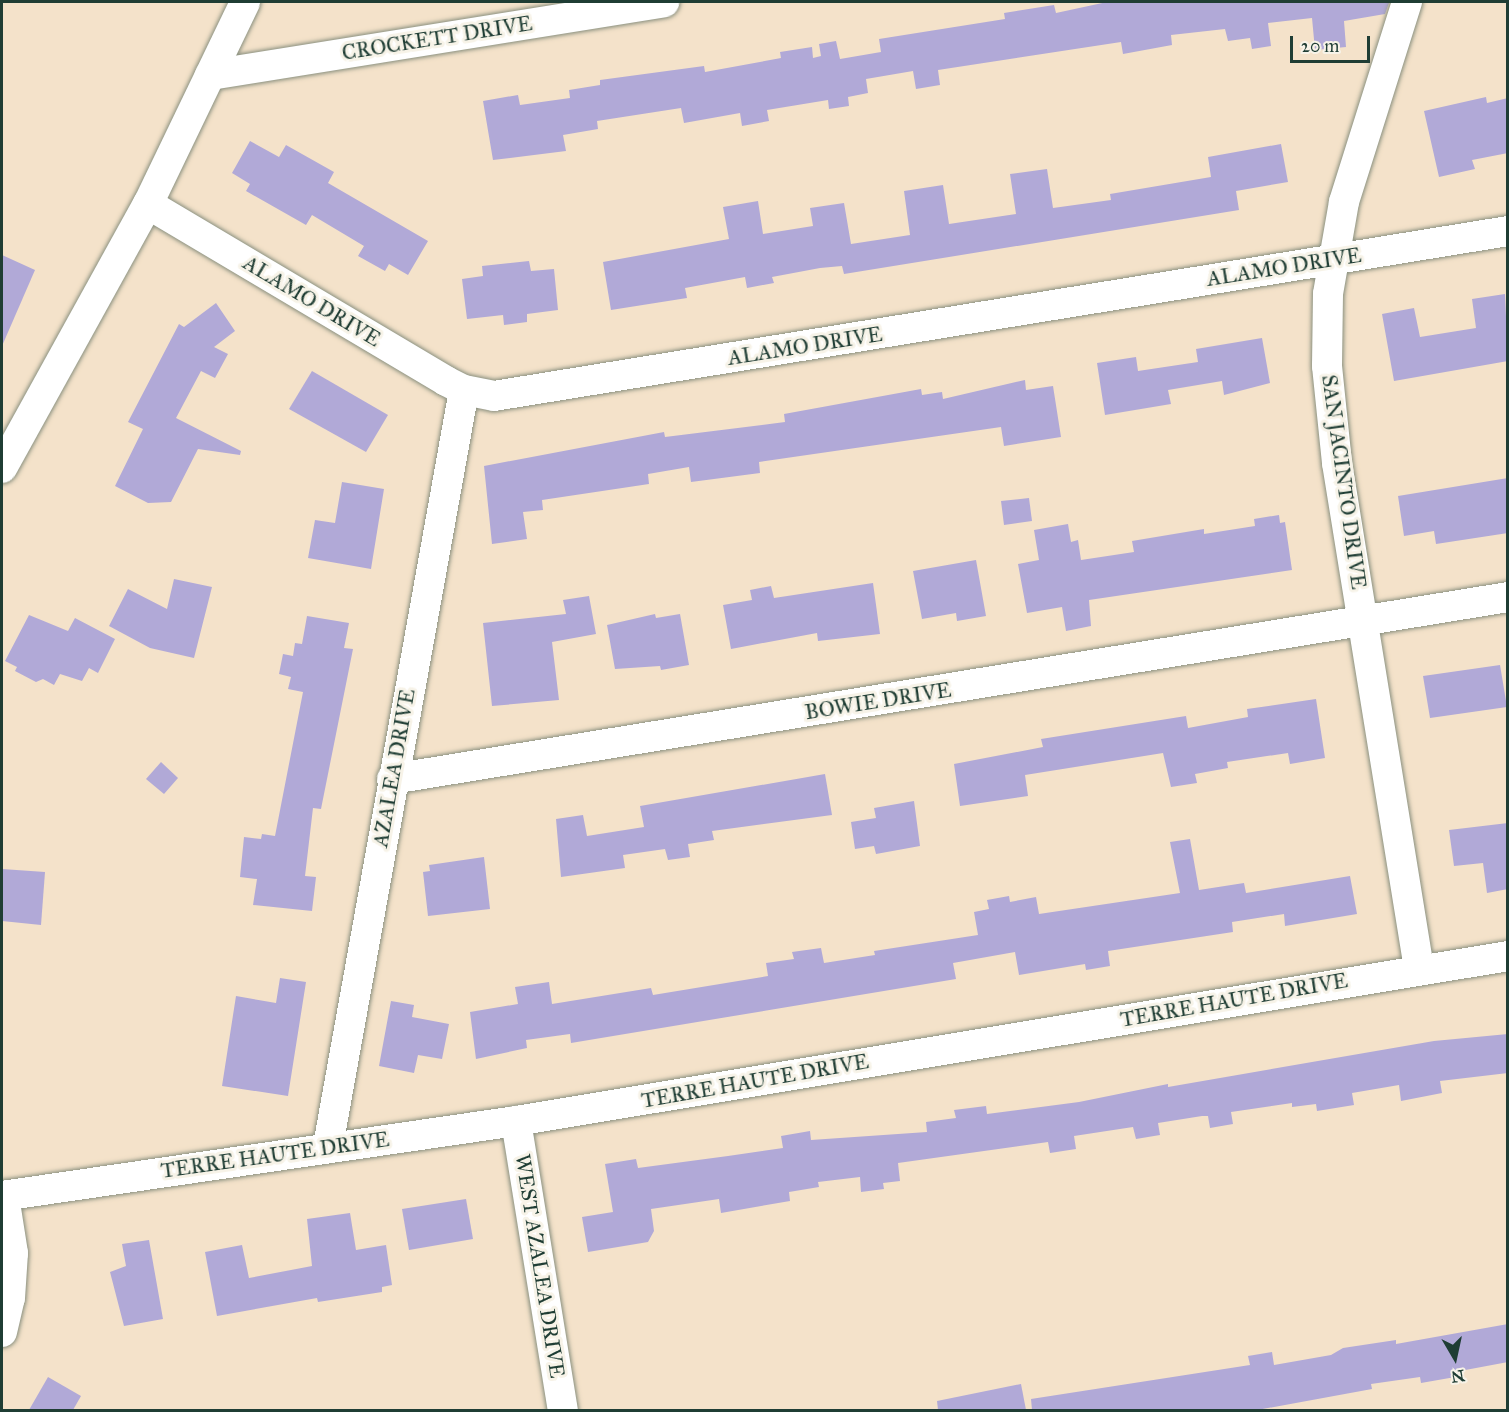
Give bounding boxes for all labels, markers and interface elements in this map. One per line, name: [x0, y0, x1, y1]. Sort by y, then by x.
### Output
street label: CROCKETT DRIVE: [340, 11, 534, 65]
scale bar: [1293, 24, 1372, 62]
text: 20 m: [1301, 35, 1339, 57]
street label: ALAMO DRIVE: [1205, 242, 1363, 292]
street label: ALAMO DRIVE: [239, 250, 385, 352]
street label: ALAMO DRIVE: [726, 321, 884, 371]
street label: SAN JACINTO DRIVE: [1316, 373, 1372, 591]
street label: BOWIE DRIVE: [803, 677, 953, 725]
street label: AZALEA DRIVE: [368, 687, 420, 849]
street label: TERRE HAUTE DRIVE: [1118, 968, 1350, 1032]
street label: TERRE HAUTE DRIVE: [639, 1049, 871, 1113]
street label: TERRE HAUTE DRIVE: [159, 1126, 391, 1184]
street label: WEST AZALEA DRIVE: [510, 1152, 570, 1380]
north arrow: [1425, 1328, 1485, 1388]
text: N: [1450, 1366, 1466, 1387]

